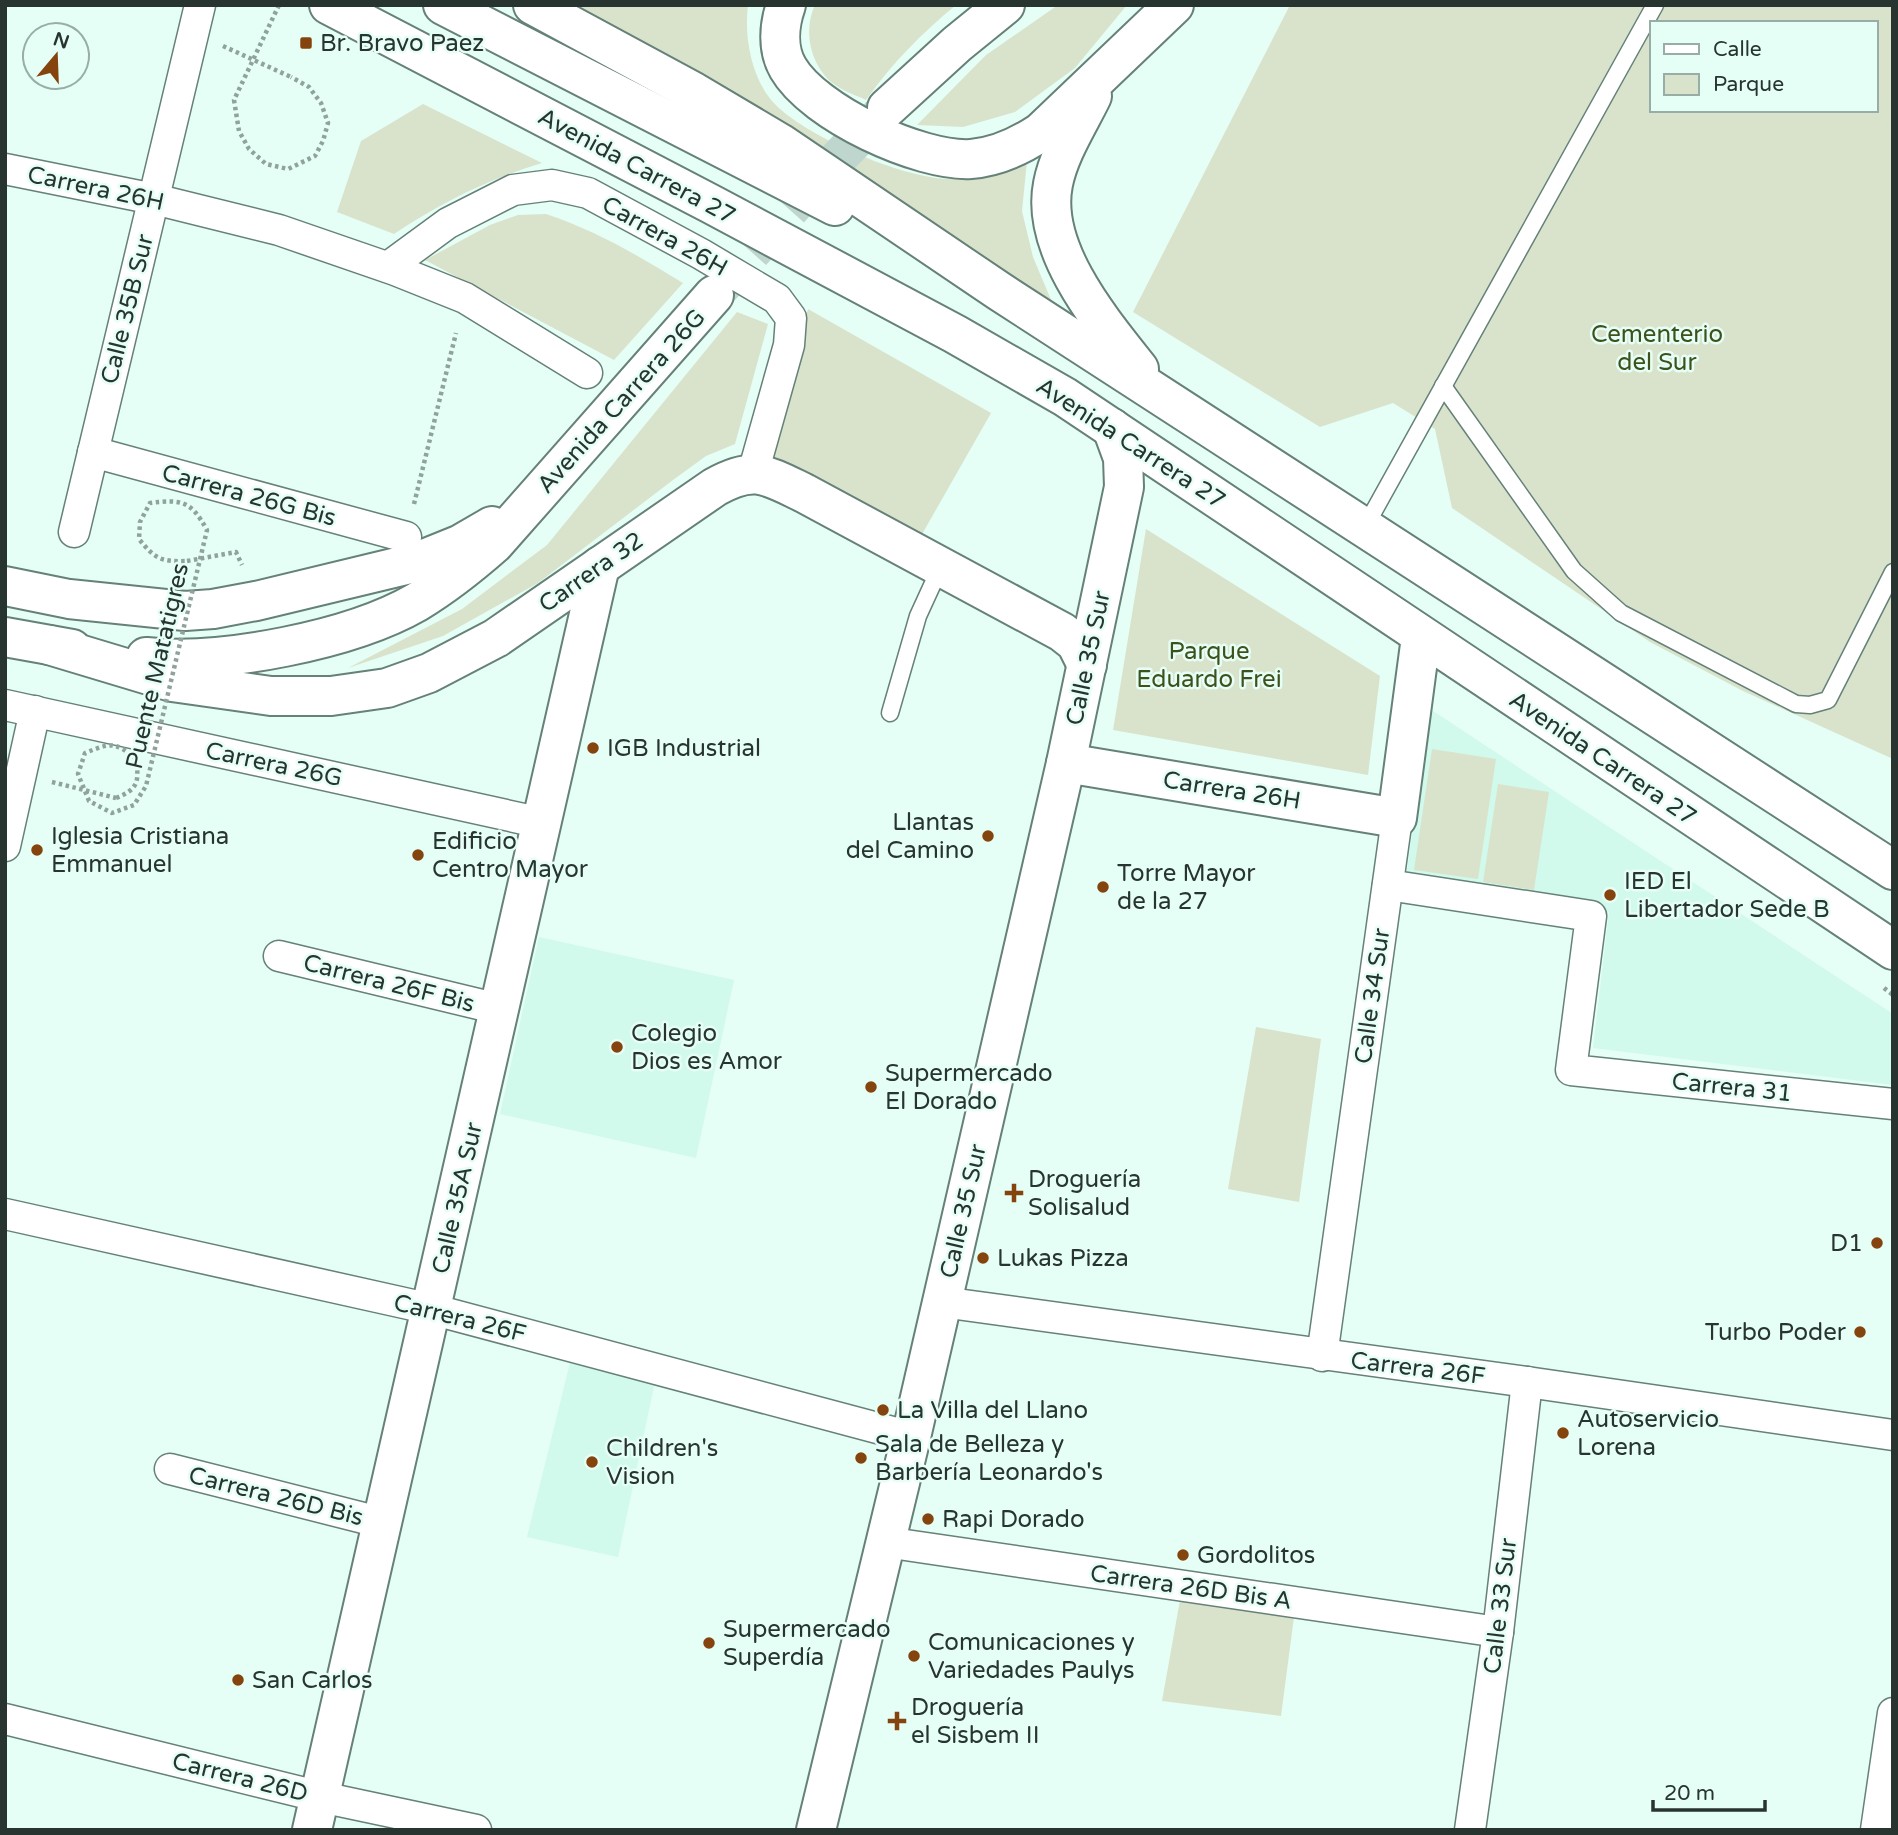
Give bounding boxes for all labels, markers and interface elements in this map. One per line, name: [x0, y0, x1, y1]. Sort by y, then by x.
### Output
north arrow: [21, 21, 91, 91]
legend: [1650, 21, 1877, 112]
text: N: [50, 28, 72, 54]
place label: Br. Bravo Paez: [320, 29, 484, 58]
marker: Br. Bravo Paez: [298, 35, 314, 51]
text: Calle: [1713, 37, 1762, 62]
text: Parque: [1713, 72, 1784, 97]
street label: Avenida Carrera 27: [533, 102, 740, 231]
street label: Carrera 26H: [25, 160, 167, 217]
street label: Carrera 26H: [597, 190, 733, 283]
street label: Calle 35B Sur: [95, 230, 160, 387]
street label: Avenida Carrera 26G: [531, 303, 712, 499]
park label: Cementerio del Sur: [1591, 320, 1723, 377]
street label: Avenida Carrera 27: [1031, 371, 1231, 515]
street label: Carrera 26G Bis: [159, 458, 339, 533]
street label: Carrera 32: [533, 526, 649, 619]
street label: Puente Matatigres: [120, 560, 195, 772]
street label: Calle 35 Sur: [1060, 587, 1117, 728]
park label: Parque Eduardo Frei: [1136, 637, 1282, 694]
street label: Avenida Carrera 27: [1504, 685, 1702, 832]
place label: IGB Industrial: [607, 734, 761, 763]
street label: Carrera 26G: [203, 736, 345, 793]
marker: IGB Industrial: [585, 740, 601, 756]
street label: Carrera 26H: [1161, 765, 1303, 816]
place label: Llantas del Camino: [846, 808, 974, 865]
place label: Iglesia Cristiana Emmanuel: [51, 822, 229, 879]
place label: Edificio Centro Mayor: [432, 827, 589, 884]
marker: Llantas del Camino: [980, 828, 996, 844]
marker: Iglesia Cristiana Emmanuel: [29, 842, 45, 858]
marker: Edificio Centro Mayor: [410, 847, 426, 863]
place label: Torre Mayor de la 27: [1117, 859, 1256, 916]
place label: IED El Libertador Sede B: [1624, 867, 1830, 924]
marker: Torre Mayor de la 27: [1095, 879, 1111, 895]
marker: IED El Libertador Sede B: [1602, 887, 1618, 903]
street label: Calle 34 Sur: [1349, 926, 1396, 1066]
street label: Carrera 26F Bis: [300, 948, 478, 1019]
place label: Colegio Dios es Amor: [631, 1019, 783, 1076]
marker: Colegio Dios es Amor: [609, 1039, 625, 1055]
place label: Supermercado El Dorado: [885, 1059, 1053, 1116]
street label: Carrera 31: [1670, 1067, 1794, 1108]
marker: Supermercado El Dorado: [863, 1079, 879, 1095]
street label: Calle 35A Sur: [426, 1119, 489, 1277]
street label: Calle 35 Sur: [934, 1140, 993, 1281]
place label: Droguería Solisalud: [1028, 1165, 1141, 1222]
marker: Droguería Solisalud: [1006, 1185, 1022, 1201]
place label: D1: [1830, 1229, 1863, 1258]
marker: D1: [1869, 1235, 1885, 1251]
place label: Lukas Pizza: [997, 1244, 1129, 1273]
marker: Lukas Pizza: [975, 1250, 991, 1266]
street label: Carrera 26F: [391, 1288, 529, 1349]
place label: Turbo Poder: [1705, 1318, 1847, 1347]
marker: Turbo Poder: [1852, 1324, 1868, 1340]
street label: Carrera 26F: [1349, 1346, 1487, 1391]
place label: La Villa del Llano: [897, 1396, 1088, 1425]
marker: La Villa del Llano: [875, 1402, 891, 1418]
place label: Autoservicio Lorena: [1577, 1405, 1719, 1462]
marker: Autoservicio Lorena: [1555, 1425, 1571, 1441]
place label: Sala de Belleza y Barbería Leonardo's: [875, 1430, 1103, 1487]
place label: Children's Vision: [606, 1434, 718, 1491]
marker: Sala de Belleza y Barbería Leonardo's: [853, 1450, 869, 1466]
marker: Children's Vision: [584, 1454, 600, 1470]
street label: Carrera 26D Bis: [186, 1461, 366, 1532]
place label: Rapi Dorado: [942, 1505, 1085, 1534]
marker: Rapi Dorado: [920, 1511, 936, 1527]
street label: Calle 33 Sur: [1478, 1536, 1523, 1676]
place label: Gordolitos: [1197, 1541, 1315, 1570]
marker: Gordolitos: [1175, 1547, 1191, 1563]
street label: Carrera 26D Bis A: [1088, 1559, 1294, 1616]
place label: Supermercado Superdía: [723, 1615, 891, 1672]
place label: Comunicaciones y Variedades Paulys: [928, 1628, 1135, 1685]
marker: Supermercado Superdía: [701, 1635, 717, 1651]
marker: Comunicaciones y Variedades Paulys: [906, 1648, 922, 1664]
place label: San Carlos: [252, 1666, 373, 1695]
marker: San Carlos: [230, 1672, 246, 1688]
place label: Droguería el Sisbem II: [911, 1693, 1040, 1750]
marker: Droguería el Sisbem II: [889, 1713, 905, 1729]
street label: Carrera 26D: [169, 1747, 311, 1808]
scale bar: [1653, 1769, 1765, 1813]
text: 20 m: [1664, 1781, 1715, 1806]

